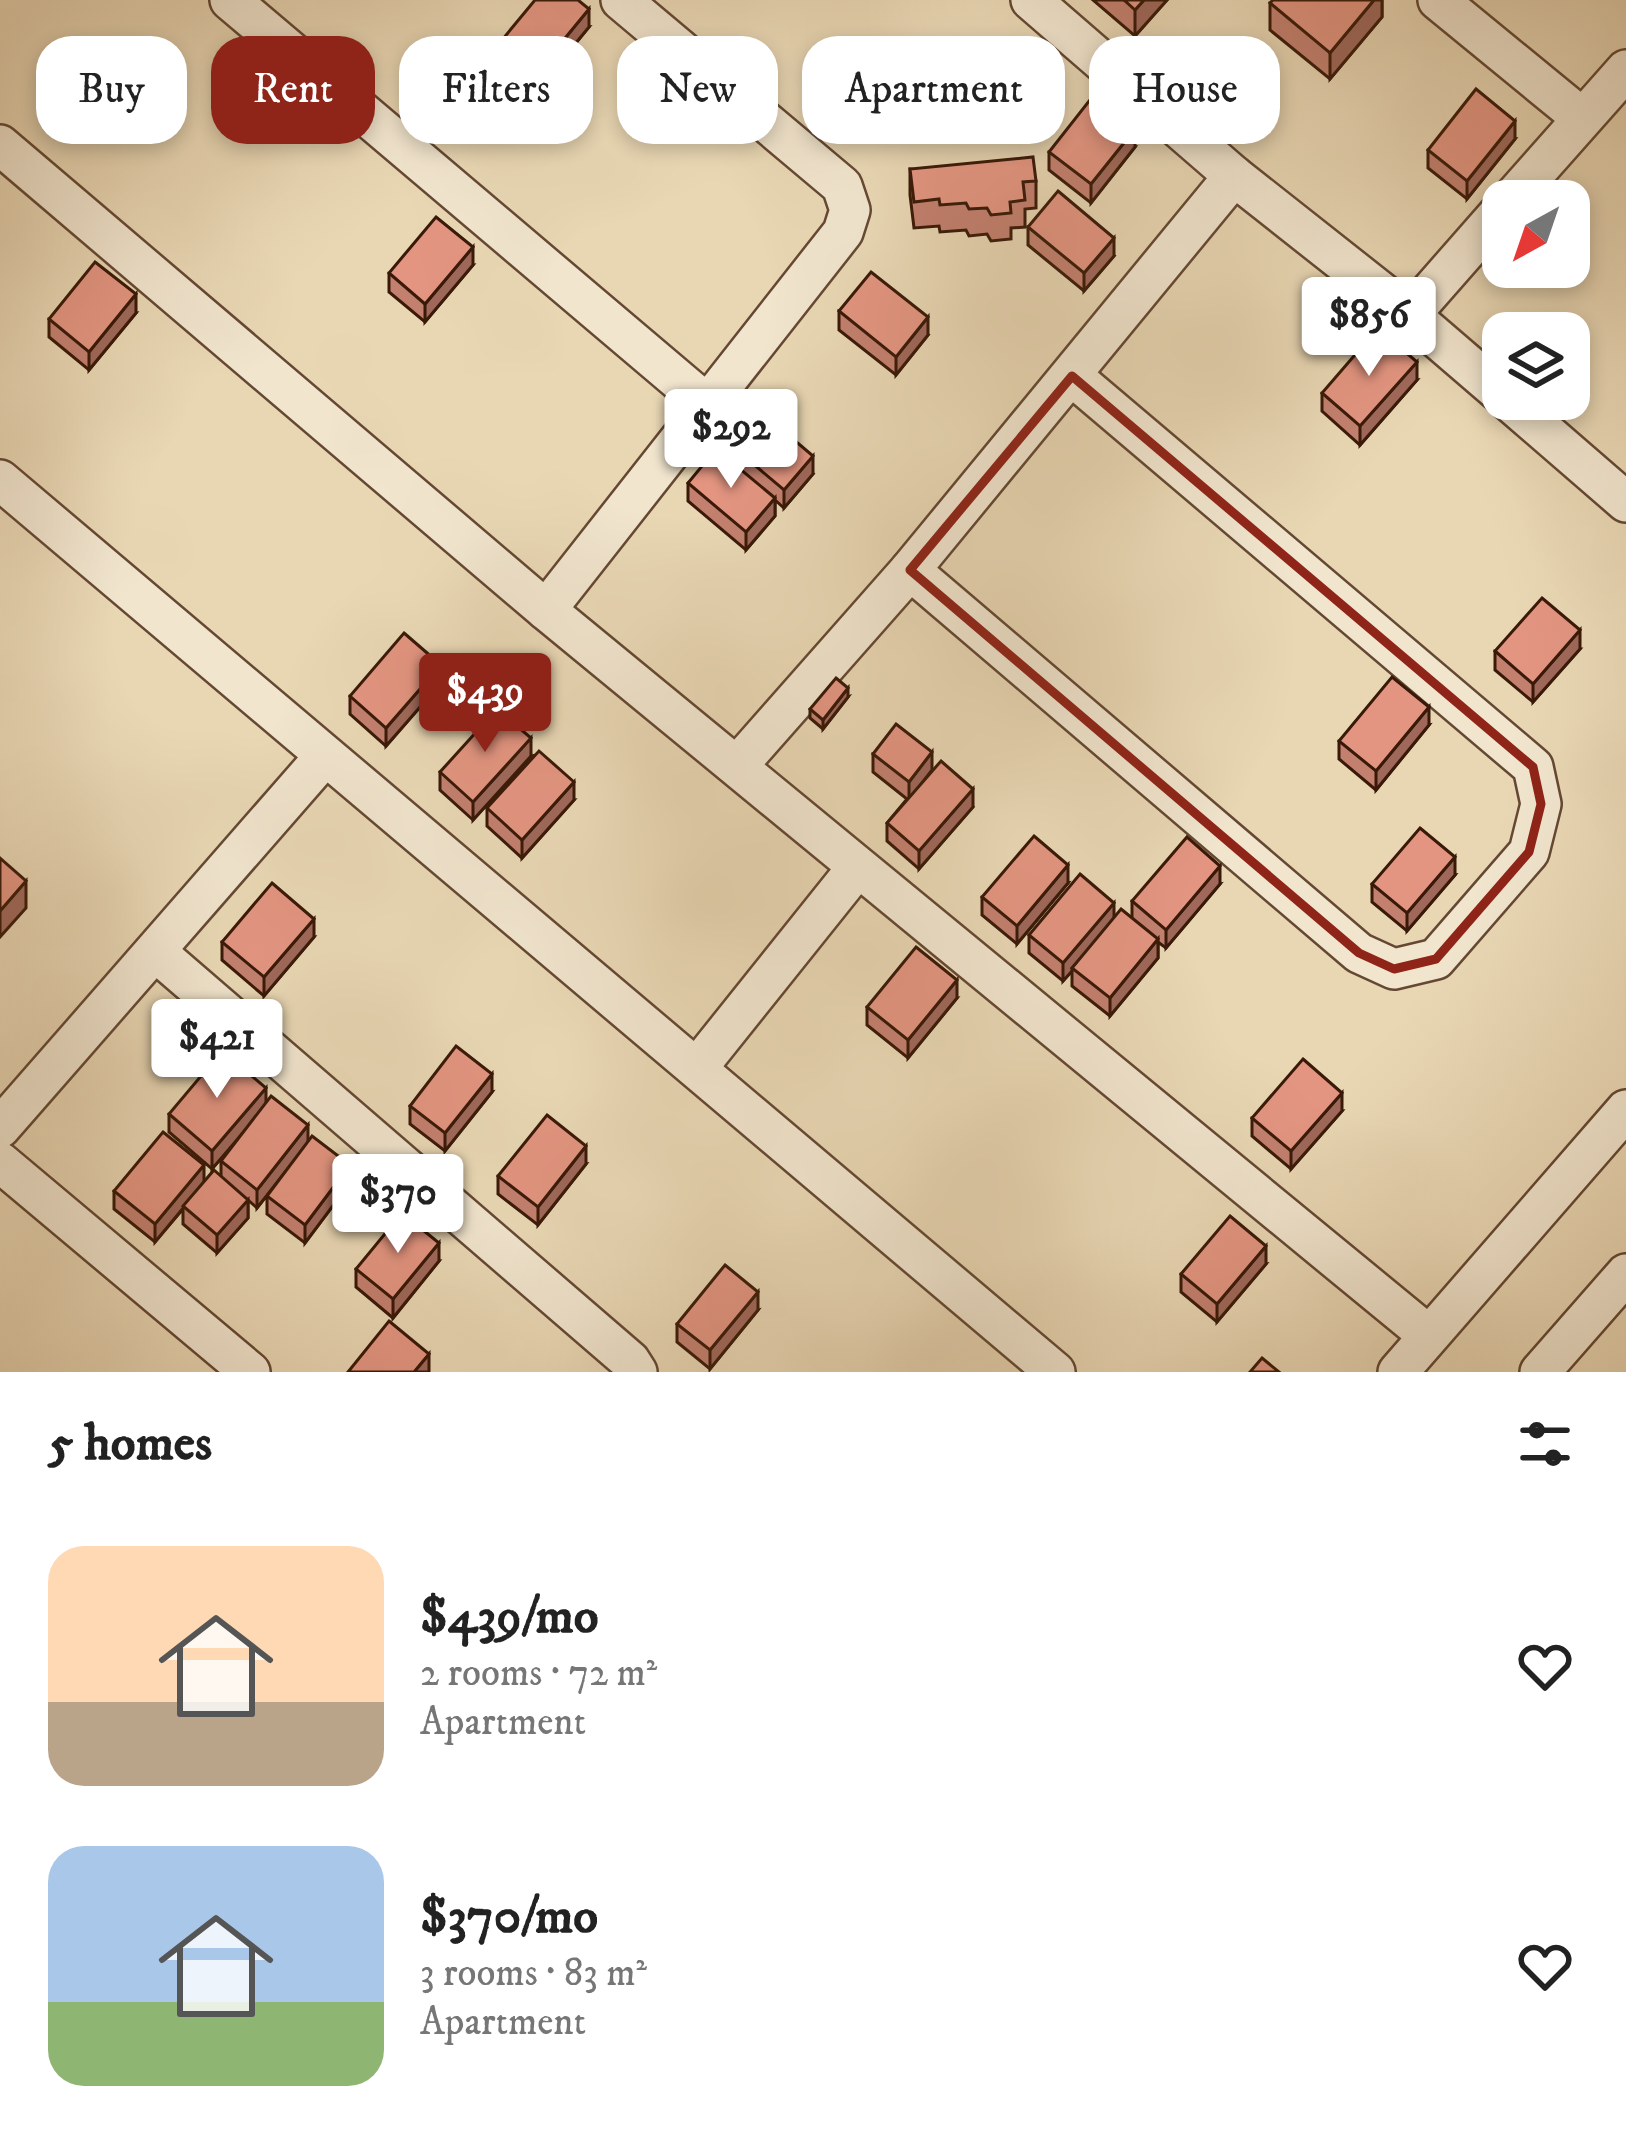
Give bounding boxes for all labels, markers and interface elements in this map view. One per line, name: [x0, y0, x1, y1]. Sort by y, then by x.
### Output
chip: Buy: [36, 36, 187, 144]
chip: Rent: [211, 36, 375, 144]
chip: Filters: [399, 36, 593, 144]
chip: New: [617, 36, 778, 144]
chip: Apartment: [802, 36, 1065, 144]
chip: House: [1089, 36, 1280, 144]
north arrow: [1482, 180, 1590, 288]
map controls: [1482, 180, 1590, 420]
pin: $856: [1298, 277, 1440, 379]
text: $856: [1329, 291, 1409, 340]
button: layers: [1482, 312, 1590, 420]
pin: $292: [660, 389, 802, 491]
text: $292: [691, 403, 771, 452]
pin: $439: [414, 653, 556, 755]
text: $439: [446, 667, 524, 716]
pin: $421: [146, 999, 288, 1101]
text: $421: [178, 1013, 256, 1062]
pin: $370: [327, 1154, 469, 1256]
text: $370: [359, 1168, 437, 1217]
icon: filters: [1512, 1411, 1578, 1477]
text: 5 homes: [48, 1412, 212, 1476]
text: $439/mo: [420, 1585, 598, 1649]
icon: home: [144, 1594, 288, 1738]
icon: heart: [1512, 1633, 1578, 1699]
text: 2 rooms · 72 m²: [420, 1649, 657, 1698]
text: Apartment: [420, 1698, 586, 1747]
text: $370/mo: [420, 1885, 598, 1949]
icon: home: [144, 1894, 288, 2038]
icon: heart: [1512, 1933, 1578, 1999]
text: 3 rooms · 83 m²: [420, 1949, 647, 1998]
text: Apartment: [420, 1998, 586, 2047]

